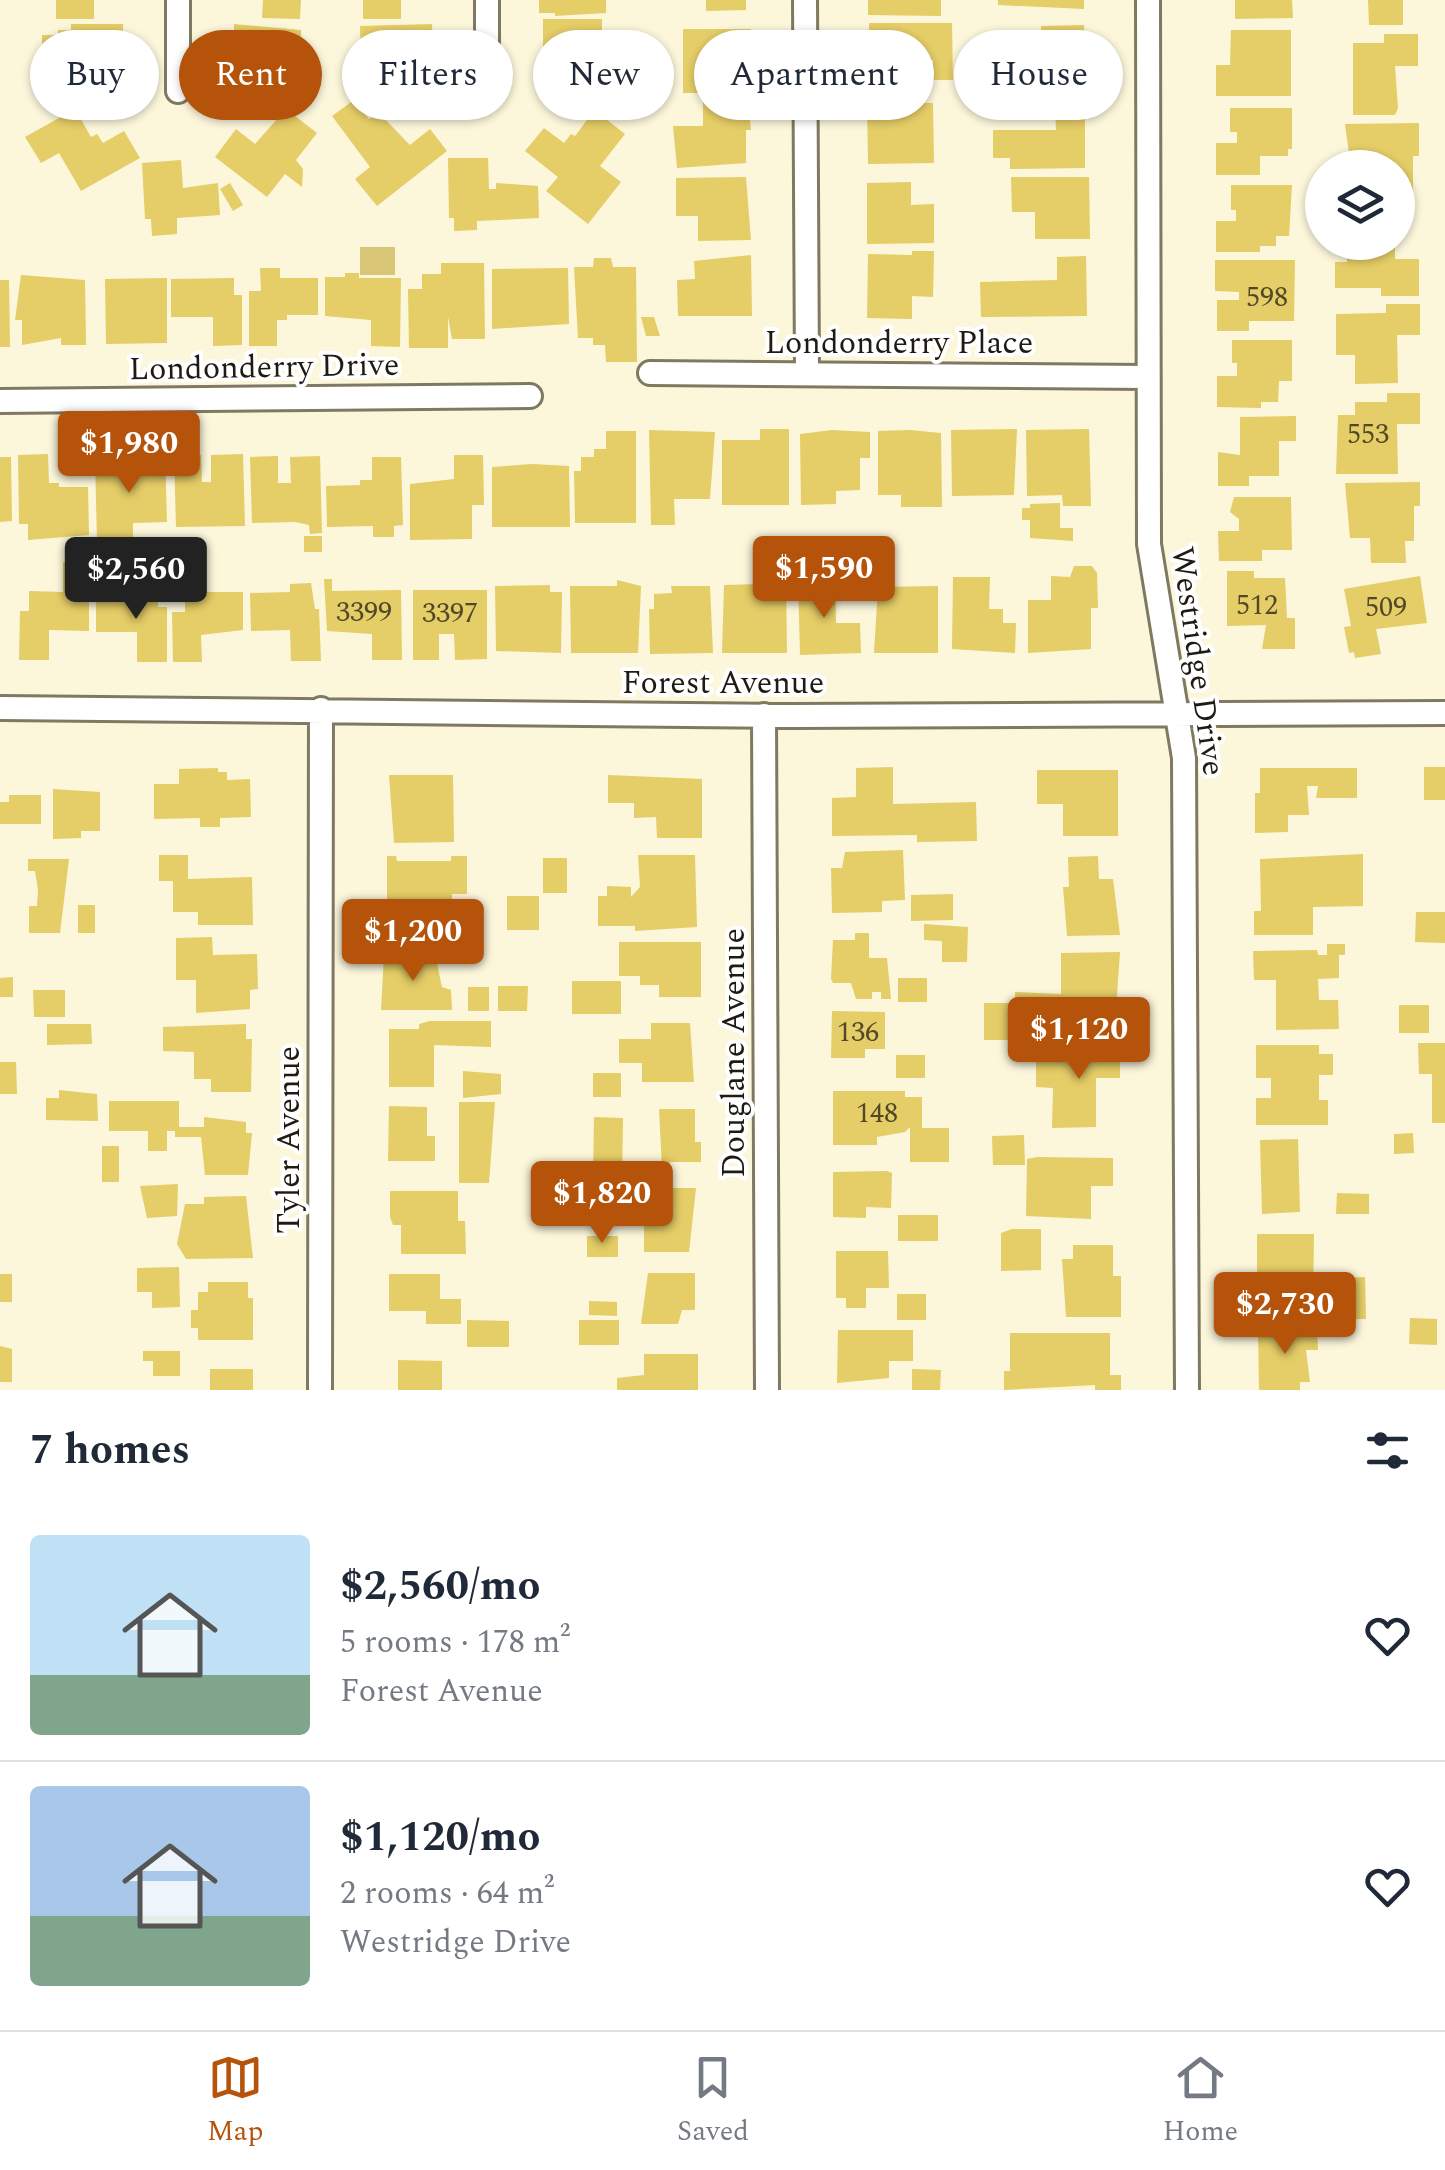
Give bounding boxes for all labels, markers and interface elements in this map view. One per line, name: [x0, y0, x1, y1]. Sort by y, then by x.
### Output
chip: Buy: [30, 30, 159, 120]
chip: Rent: [179, 30, 322, 120]
chip: Filters: [342, 30, 513, 120]
chip: New: [533, 30, 674, 120]
chip: Apartment: [694, 30, 934, 120]
chip: House: [954, 30, 1123, 120]
map controls: [1305, 150, 1415, 260]
button: layers: [1305, 150, 1415, 260]
house number: 598: [1246, 276, 1288, 319]
street label: Londonderry Place: [765, 319, 1033, 368]
street label: Londonderry Drive: [128, 341, 400, 394]
pin: $1,980: [48, 411, 210, 496]
house number: 553: [1347, 413, 1389, 456]
text: $1,980: [80, 419, 178, 468]
pin: $1,590: [743, 536, 905, 621]
pin: $2,560: [55, 537, 217, 622]
street label: Westridge Drive: [1157, 543, 1238, 779]
text: $1,590: [775, 544, 873, 593]
text: $2,560: [87, 545, 185, 594]
house number: 512: [1236, 584, 1278, 627]
house number: 509: [1365, 586, 1407, 629]
house number: 3399: [336, 591, 392, 634]
house number: 3397: [422, 592, 478, 635]
street label: Forest Avenue: [622, 659, 824, 708]
pin: $1,200: [332, 899, 494, 984]
text: $1,200: [364, 907, 462, 956]
street label: Douglane Avenue: [710, 928, 759, 1178]
pin: $1,120: [998, 997, 1160, 1082]
text: $1,120: [1030, 1005, 1128, 1054]
house number: 136: [837, 1011, 879, 1054]
street label: Tyler Avenue: [265, 1046, 314, 1234]
house number: 148: [856, 1092, 898, 1135]
pin: $1,820: [521, 1161, 683, 1246]
text: $1,820: [553, 1169, 651, 1218]
pin: $2,730: [1204, 1272, 1366, 1357]
text: $2,730: [1236, 1280, 1334, 1329]
text: 7 homes: [30, 1419, 190, 1482]
icon: filters: [1360, 1423, 1415, 1478]
text: $2,560/mo: [340, 1555, 540, 1618]
icon: home: [110, 1575, 230, 1695]
icon: heart: [1360, 1608, 1415, 1663]
text: 5 rooms · 178 m²: [340, 1618, 570, 1667]
text: Forest Avenue: [340, 1667, 543, 1716]
text: $1,120/mo: [340, 1806, 540, 1869]
icon: home: [110, 1826, 230, 1946]
icon: heart: [1360, 1859, 1415, 1914]
text: 2 rooms · 64 m²: [340, 1869, 554, 1918]
text: Westridge Drive: [340, 1918, 571, 1967]
tab: Map: [207, 2050, 263, 2153]
tab: Saved: [677, 2050, 749, 2153]
tab: Home: [1163, 2050, 1238, 2153]

